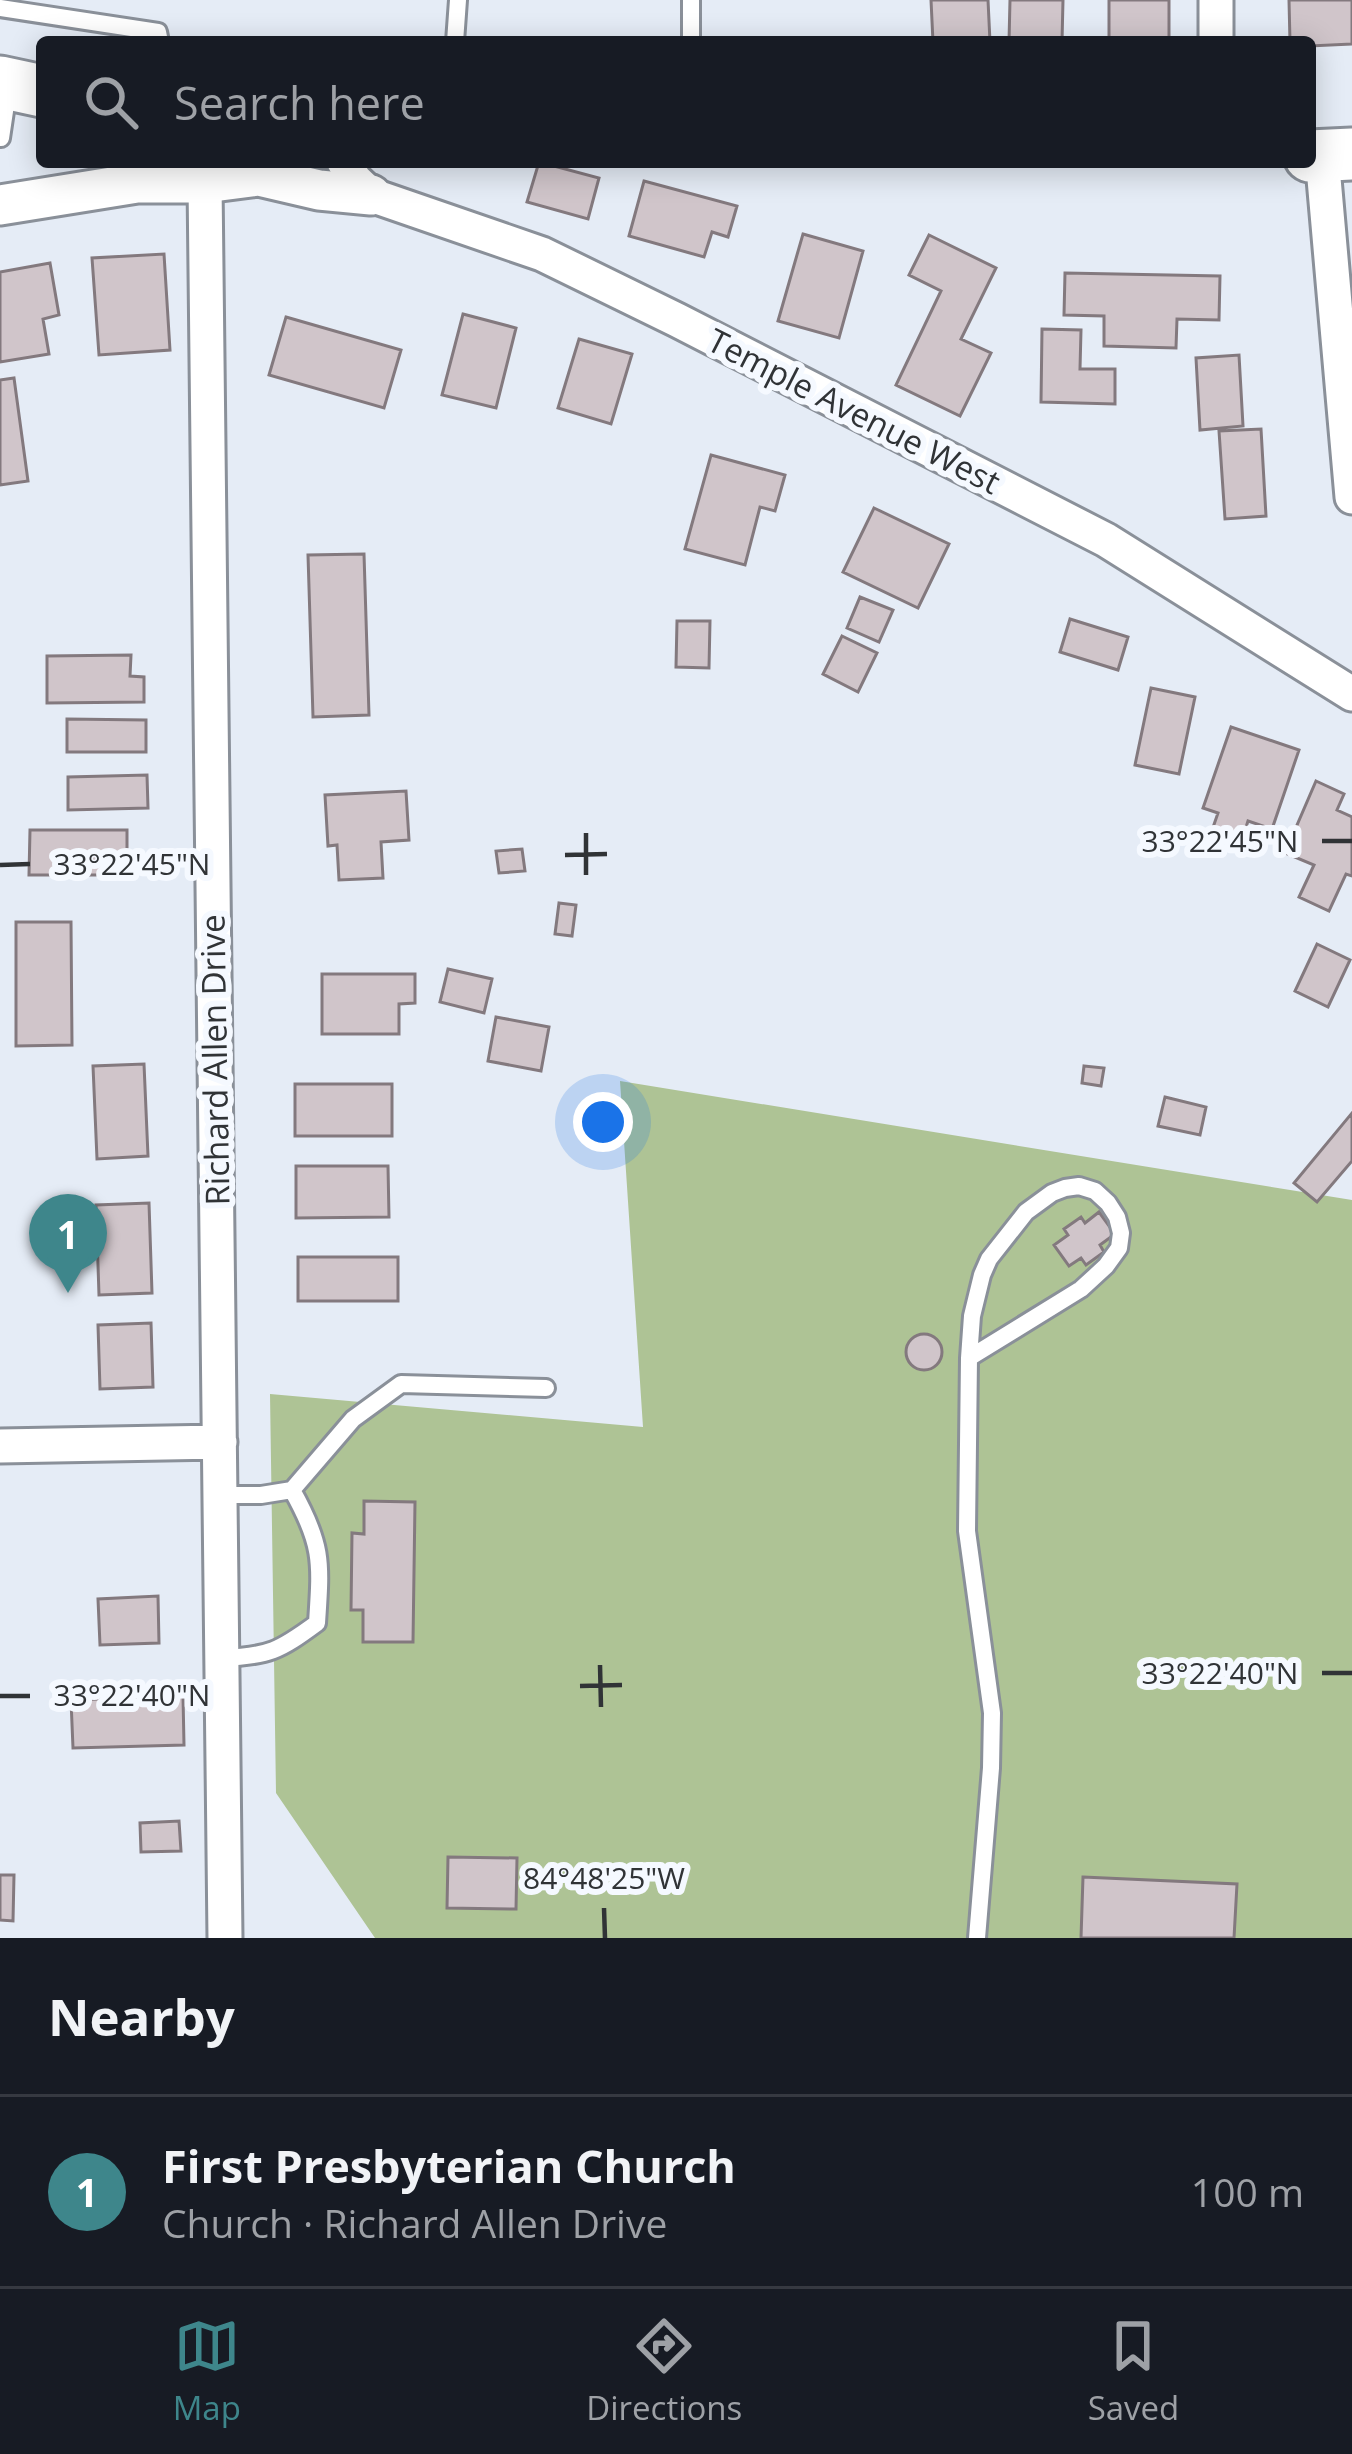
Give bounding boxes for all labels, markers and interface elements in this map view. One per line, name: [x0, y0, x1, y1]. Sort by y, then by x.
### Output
search box: [36, 36, 1316, 168]
icon: search: [78, 69, 144, 135]
text: Search here: [174, 72, 425, 133]
street label: Temple Avenue West: [700, 317, 1008, 504]
text: 33°22'45"N: [1142, 820, 1298, 861]
text: 33°22'45"N: [54, 843, 210, 884]
street label: Richard Allen Drive: [189, 914, 240, 1206]
your location: [573, 1092, 633, 1152]
pin: 1: [29, 1194, 107, 1293]
text: 33°22'40"N: [1142, 1652, 1298, 1693]
text: 33°22'40"N: [54, 1674, 210, 1715]
text: 84°48'25"W: [523, 1857, 685, 1898]
text: Nearby: [48, 1981, 235, 2051]
text: First Presbyterian Church: [162, 2135, 736, 2196]
text: 1: [76, 2165, 98, 2218]
text: 100 m: [1191, 2165, 1304, 2218]
text: Church · Richard Allen Drive: [162, 2196, 667, 2249]
tab: Map: [173, 2313, 241, 2430]
tab: Directions: [586, 2313, 742, 2430]
tab: Saved: [1088, 2313, 1179, 2430]

